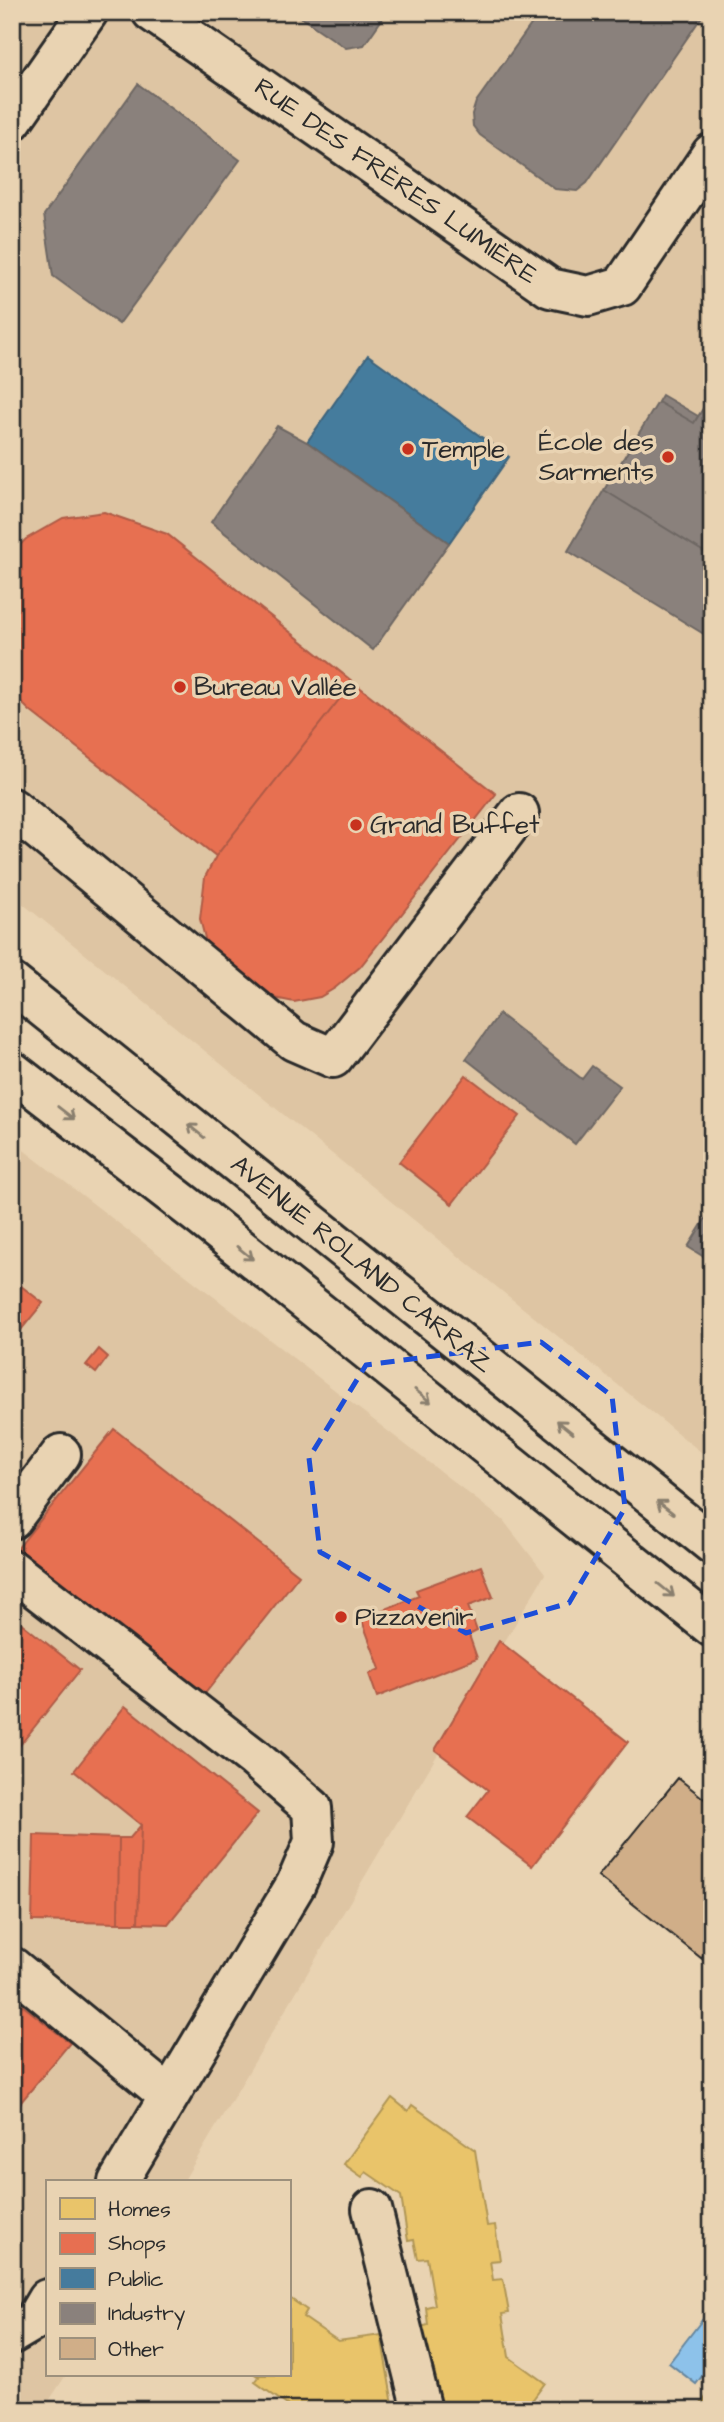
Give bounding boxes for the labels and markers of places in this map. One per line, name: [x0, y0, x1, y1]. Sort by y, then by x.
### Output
place label: École des Sarments: [539, 424, 654, 490]
place label: Temple: [422, 431, 505, 467]
marker: Temple: [400, 441, 416, 457]
marker: École des Sarments: [660, 449, 676, 465]
place label: Bureau Vallée: [194, 669, 357, 705]
marker: Bureau Vallée: [172, 679, 188, 695]
place label: Grand Buffet: [370, 807, 540, 843]
marker: Grand Buffet: [348, 817, 364, 833]
place label: Pizzavenir: [355, 1599, 473, 1635]
marker: Pizzavenir: [333, 1609, 349, 1625]

